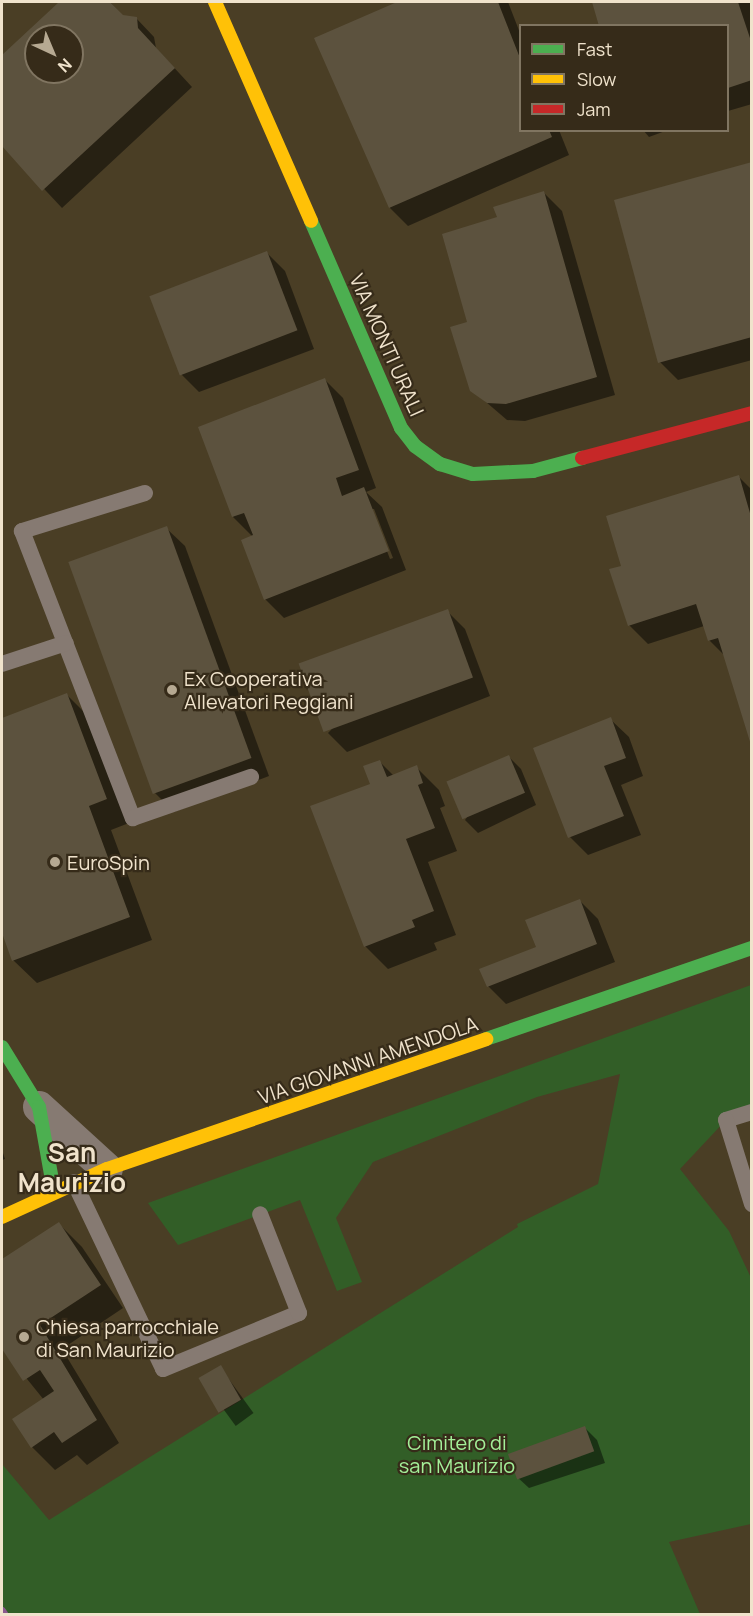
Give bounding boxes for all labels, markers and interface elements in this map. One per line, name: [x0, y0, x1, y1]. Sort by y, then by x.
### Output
north arrow: [24, 24, 84, 84]
legend: [519, 24, 729, 132]
text: Fast: [577, 37, 612, 61]
text: N: [53, 54, 77, 77]
text: Slow: [577, 67, 616, 91]
text: Jam: [577, 97, 611, 121]
street label: VIA MONTI URALI: [345, 270, 429, 420]
place label: Ex Cooperativa Allevatori Reggiani: [184, 666, 354, 713]
marker: Ex Cooperativa Allevatori Reggiani: [165, 683, 179, 697]
place label: EuroSpin: [67, 850, 150, 874]
marker: EuroSpin: [48, 855, 62, 869]
street label: VIA GIOVANNI AMENDOLA: [255, 1011, 481, 1109]
district label: San Maurizio: [18, 1137, 126, 1198]
place label: Chiesa parrocchiale di San Maurizio: [36, 1314, 219, 1361]
marker: Chiesa parrocchiale di San Maurizio: [17, 1330, 31, 1344]
park label: Cimitero di san Maurizio: [399, 1431, 515, 1478]

